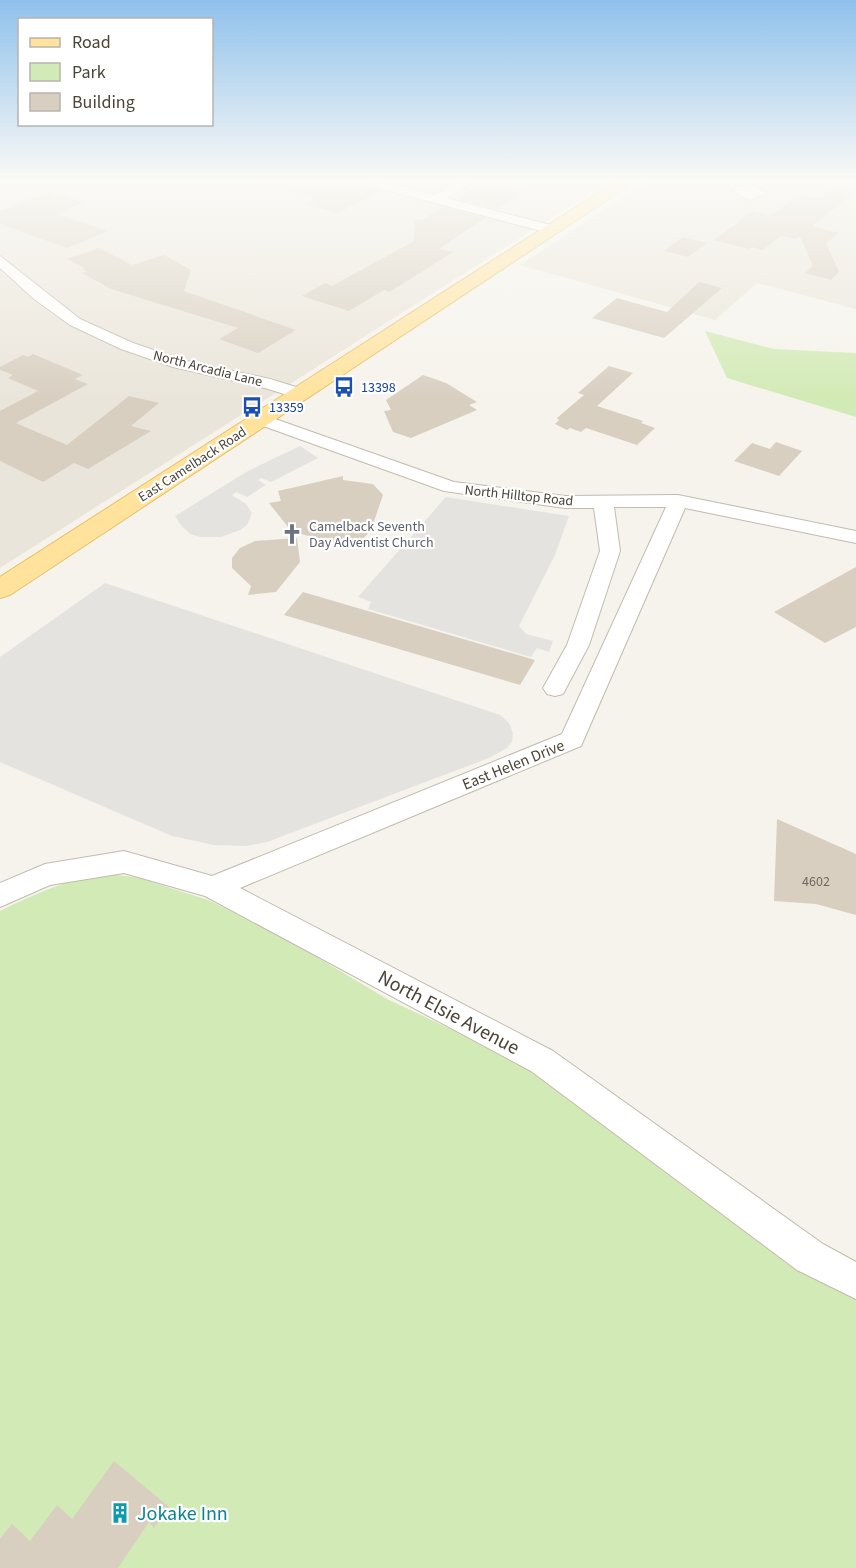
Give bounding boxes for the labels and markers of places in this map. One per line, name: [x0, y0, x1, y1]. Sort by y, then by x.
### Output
bus stop icon: 13398: [332, 375, 356, 399]
place label: 13398: [361, 378, 396, 398]
bus stop icon: 13359: [240, 395, 264, 419]
place label: 13359: [269, 398, 304, 418]
place label: Camelback Seventh Day Adventist Church: [309, 517, 434, 553]
church icon: Camelback Seventh Day Adventist Church: [280, 522, 304, 546]
place label: Jokake Inn: [137, 1500, 228, 1528]
building icon: Jokake Inn: [108, 1501, 132, 1525]

